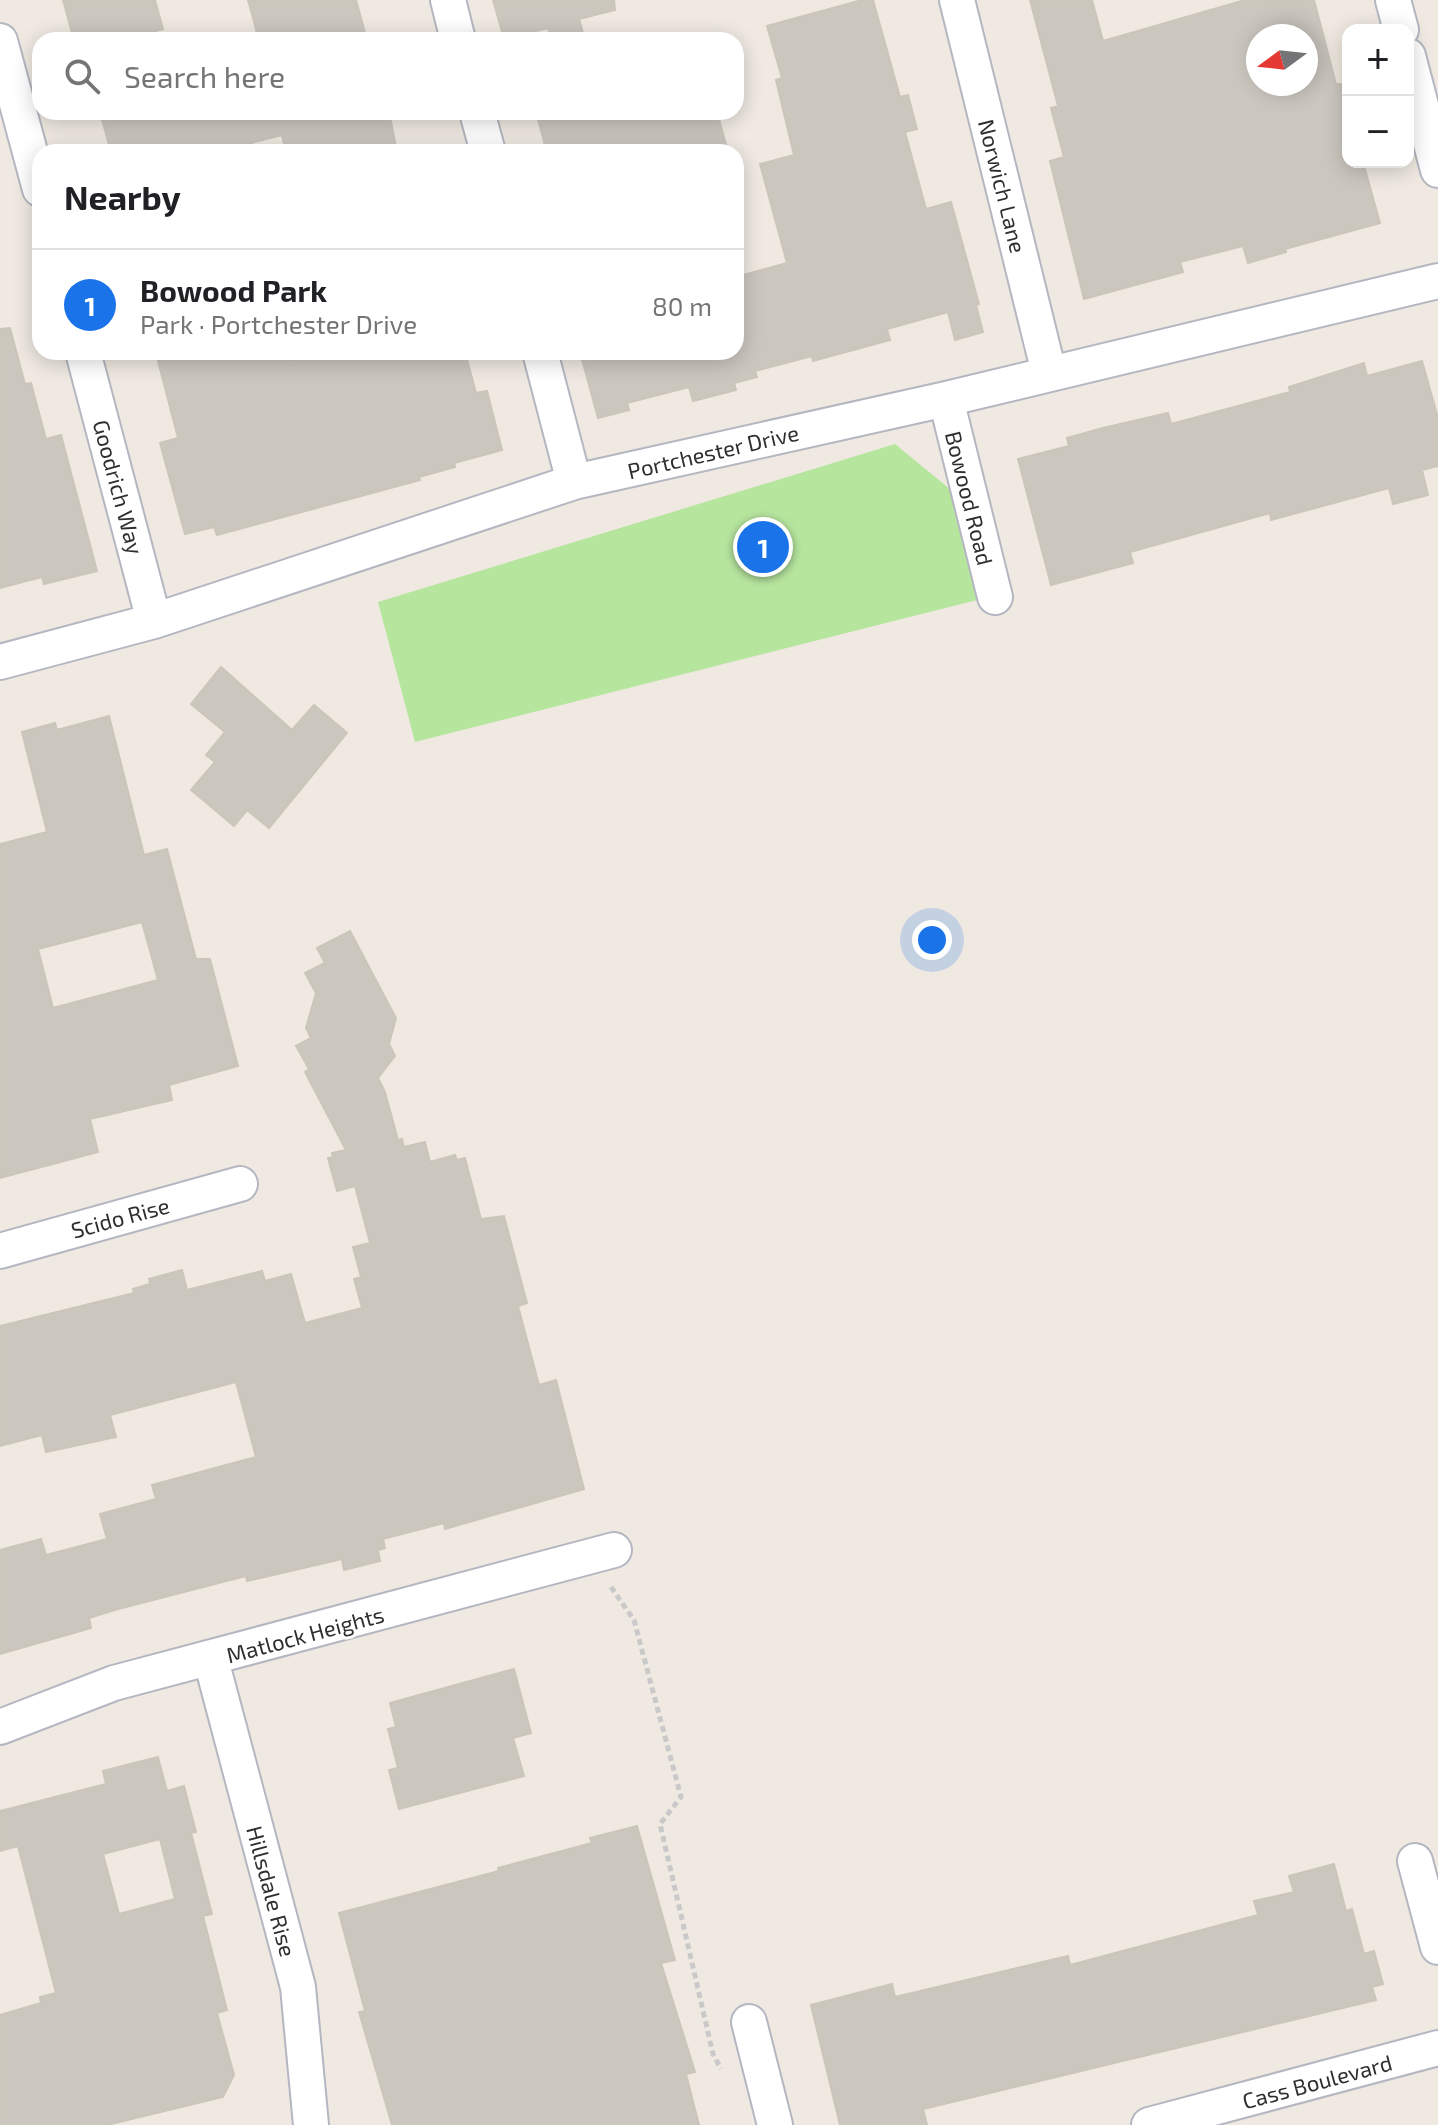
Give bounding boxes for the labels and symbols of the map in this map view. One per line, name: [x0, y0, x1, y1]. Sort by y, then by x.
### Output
north arrow: [1246, 24, 1318, 96]
street label: Norwich Lane: [974, 116, 1032, 256]
street label: Goodrich Way: [89, 417, 150, 557]
street label: Portchester Drive: [625, 419, 801, 483]
street label: Bowood Road: [941, 428, 999, 568]
pin: 1: [737, 517, 789, 577]
your location: [912, 920, 952, 960]
street label: Scido Rise: [68, 1191, 172, 1243]
street label: Matlock Heights: [223, 1600, 387, 1668]
street label: Hillsdale Rise: [242, 1823, 302, 1959]
street label: Cass Boulevard: [1239, 2049, 1395, 2113]

